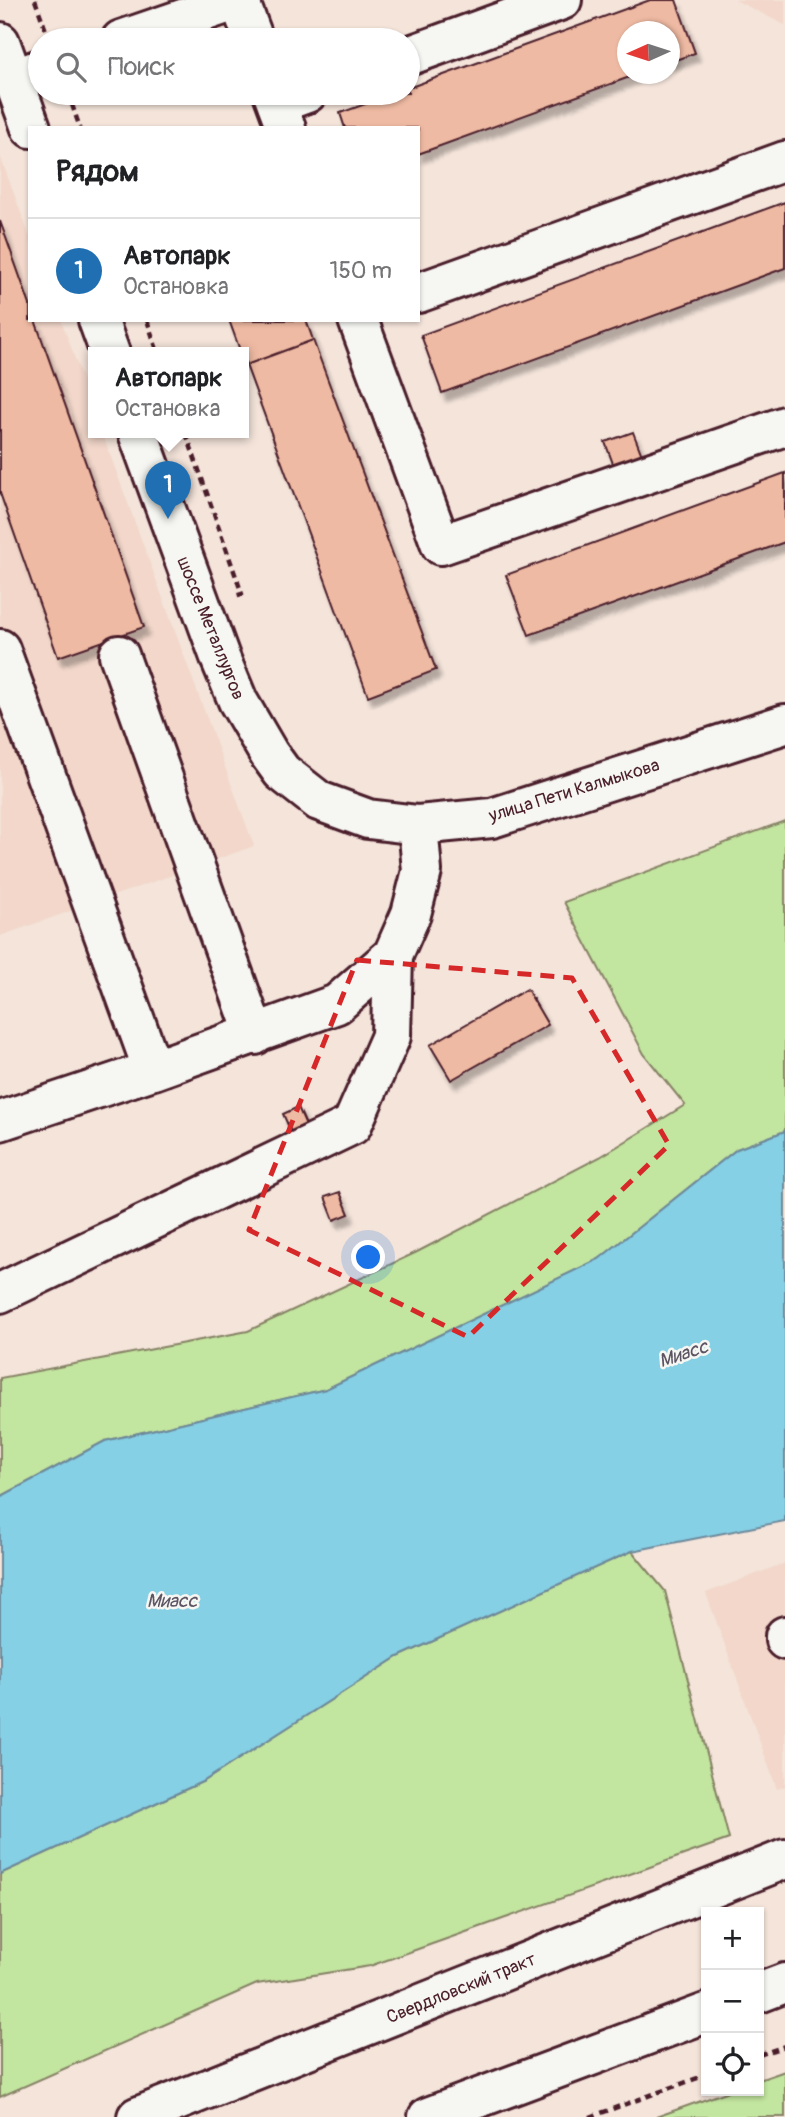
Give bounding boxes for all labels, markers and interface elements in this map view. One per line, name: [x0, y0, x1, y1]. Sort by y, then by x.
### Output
north arrow: [617, 21, 680, 84]
search box: [28, 28, 420, 105]
icon: search: [52, 48, 90, 86]
text: Поиск: [108, 51, 176, 83]
text: Рядом: [56, 153, 139, 190]
text: Автопарк: [123, 240, 231, 272]
text: 1: [75, 256, 84, 285]
text: 150 m: [329, 256, 392, 285]
text: Остановка: [123, 272, 229, 301]
popup: [88, 347, 249, 438]
text: Автопарк: [115, 362, 222, 394]
text: Остановка: [115, 394, 220, 423]
pin: 1: [145, 461, 191, 519]
street label: шоссе Металлургов: [171, 553, 250, 703]
street label: улица Пети Калмыкова: [485, 754, 662, 828]
your location: [351, 1240, 385, 1274]
water label: Миасс: [656, 1334, 712, 1373]
water label: Миасс: [147, 1589, 198, 1613]
map controls: [701, 1907, 764, 2096]
button: +: [701, 1907, 764, 1970]
street label: Свердловский тракт: [383, 1948, 539, 2029]
button: −: [701, 1970, 764, 2033]
button: locate: [701, 2033, 764, 2096]

